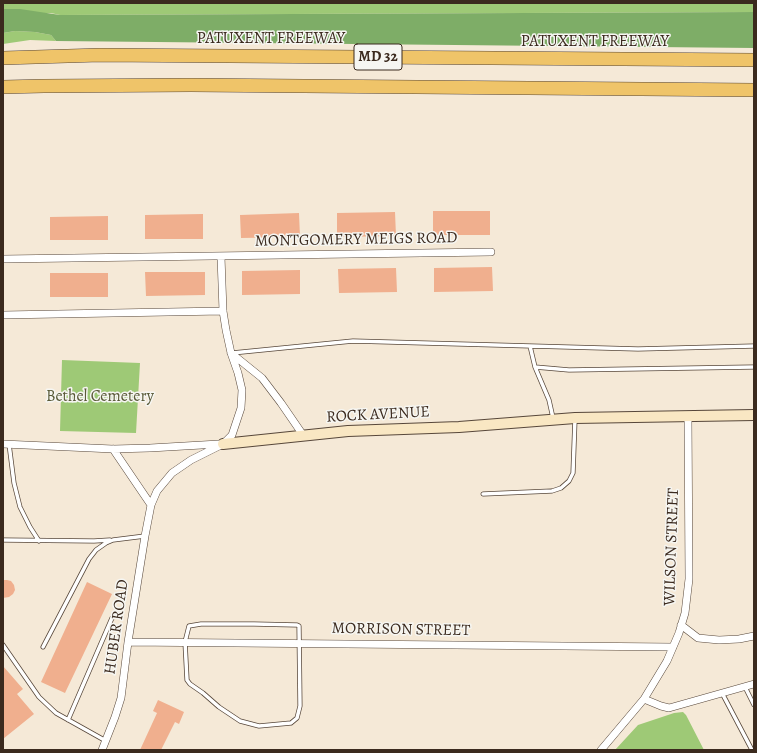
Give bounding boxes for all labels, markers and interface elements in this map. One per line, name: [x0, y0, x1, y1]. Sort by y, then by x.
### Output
street label: PATUXENT FREEWAY: [197, 29, 345, 49]
street label: PATUXENT FREEWAY: [521, 32, 669, 52]
road number: MD 32: [354, 44, 402, 70]
street label: MONTGOMERY MEIGS ROAD: [254, 229, 458, 251]
park label: Bethel Cemetery: [46, 387, 154, 407]
street label: ROCK AVENUE: [326, 403, 430, 427]
street label: WILSON STREET: [660, 488, 684, 606]
street label: HUBER ROAD: [101, 578, 133, 676]
street label: MORRISON STREET: [332, 619, 470, 641]

